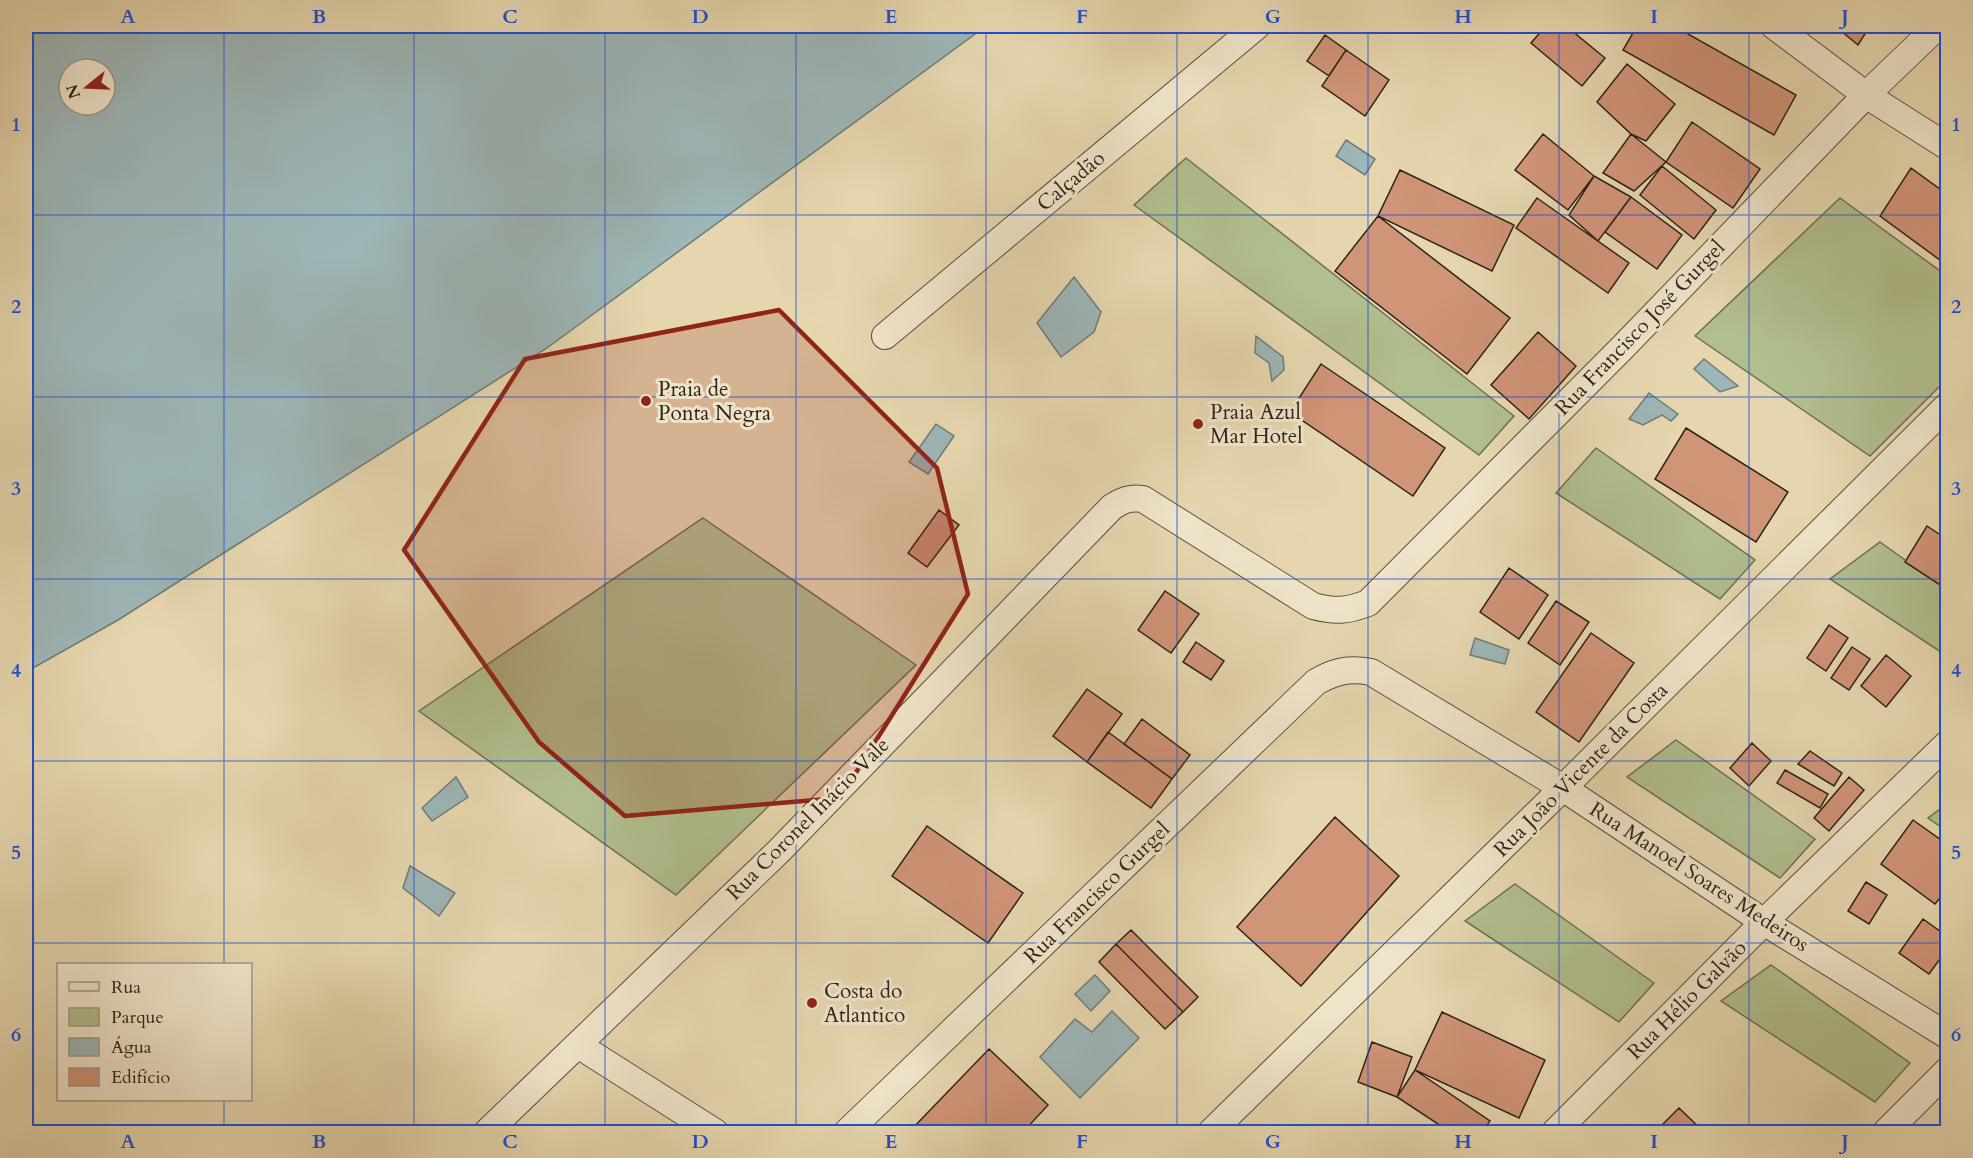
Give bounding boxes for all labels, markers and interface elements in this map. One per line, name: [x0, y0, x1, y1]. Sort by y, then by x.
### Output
text: A: [120, 3, 136, 30]
text: B: [312, 3, 326, 30]
text: C: [502, 3, 518, 30]
text: D: [691, 3, 709, 30]
text: E: [885, 3, 897, 30]
text: F: [1076, 3, 1088, 30]
text: G: [1265, 3, 1281, 30]
text: H: [1454, 3, 1472, 30]
text: I: [1650, 3, 1658, 30]
text: J: [1838, 3, 1849, 30]
north arrow: [57, 57, 117, 117]
text: N: [61, 81, 86, 101]
text: 1: [11, 111, 21, 138]
text: 1: [1951, 111, 1961, 138]
street label: Calçadão: [1031, 144, 1111, 218]
street label: Rua Francisco José Gurgel: [1548, 234, 1732, 422]
text: 2: [11, 293, 21, 320]
text: 2: [1951, 293, 1961, 320]
place label: Praia de Ponta Negra: [658, 375, 771, 428]
marker: Praia de Ponta Negra: [639, 394, 653, 408]
place label: Praia Azul Mar Hotel: [1210, 398, 1303, 451]
marker: Praia Azul Mar Hotel: [1191, 417, 1205, 431]
text: 3: [11, 475, 21, 502]
text: 3: [1951, 475, 1961, 502]
text: 4: [11, 657, 21, 684]
text: 4: [1951, 657, 1961, 684]
street label: Rua João Vicente da Costa: [1487, 676, 1675, 864]
street label: Rua Coronel Inácio Vale: [720, 731, 896, 907]
street label: Rua Manoel Soares Medeiros: [1584, 795, 1814, 959]
street label: Rua Francisco Gurgel: [1018, 816, 1176, 970]
text: 5: [11, 839, 21, 866]
text: 5: [1951, 839, 1961, 866]
street label: Rua Hélio Galvão: [1621, 934, 1753, 1066]
legend: [57, 963, 252, 1101]
text: Rua: [111, 975, 141, 1000]
place label: Costa do Atlantico: [824, 977, 905, 1030]
marker: Costa do Atlantico: [805, 996, 819, 1010]
text: Parque: [111, 1005, 164, 1030]
text: 6: [11, 1021, 21, 1048]
text: 6: [1951, 1021, 1961, 1048]
text: Água: [111, 1035, 152, 1060]
text: Edifício: [111, 1065, 171, 1090]
text: A: [120, 1128, 136, 1155]
text: B: [312, 1128, 326, 1155]
text: C: [502, 1128, 518, 1155]
text: D: [691, 1128, 709, 1155]
text: E: [885, 1128, 897, 1155]
text: F: [1076, 1128, 1088, 1155]
text: G: [1265, 1128, 1281, 1155]
text: H: [1454, 1128, 1472, 1155]
text: I: [1650, 1128, 1658, 1155]
text: J: [1838, 1128, 1849, 1155]

